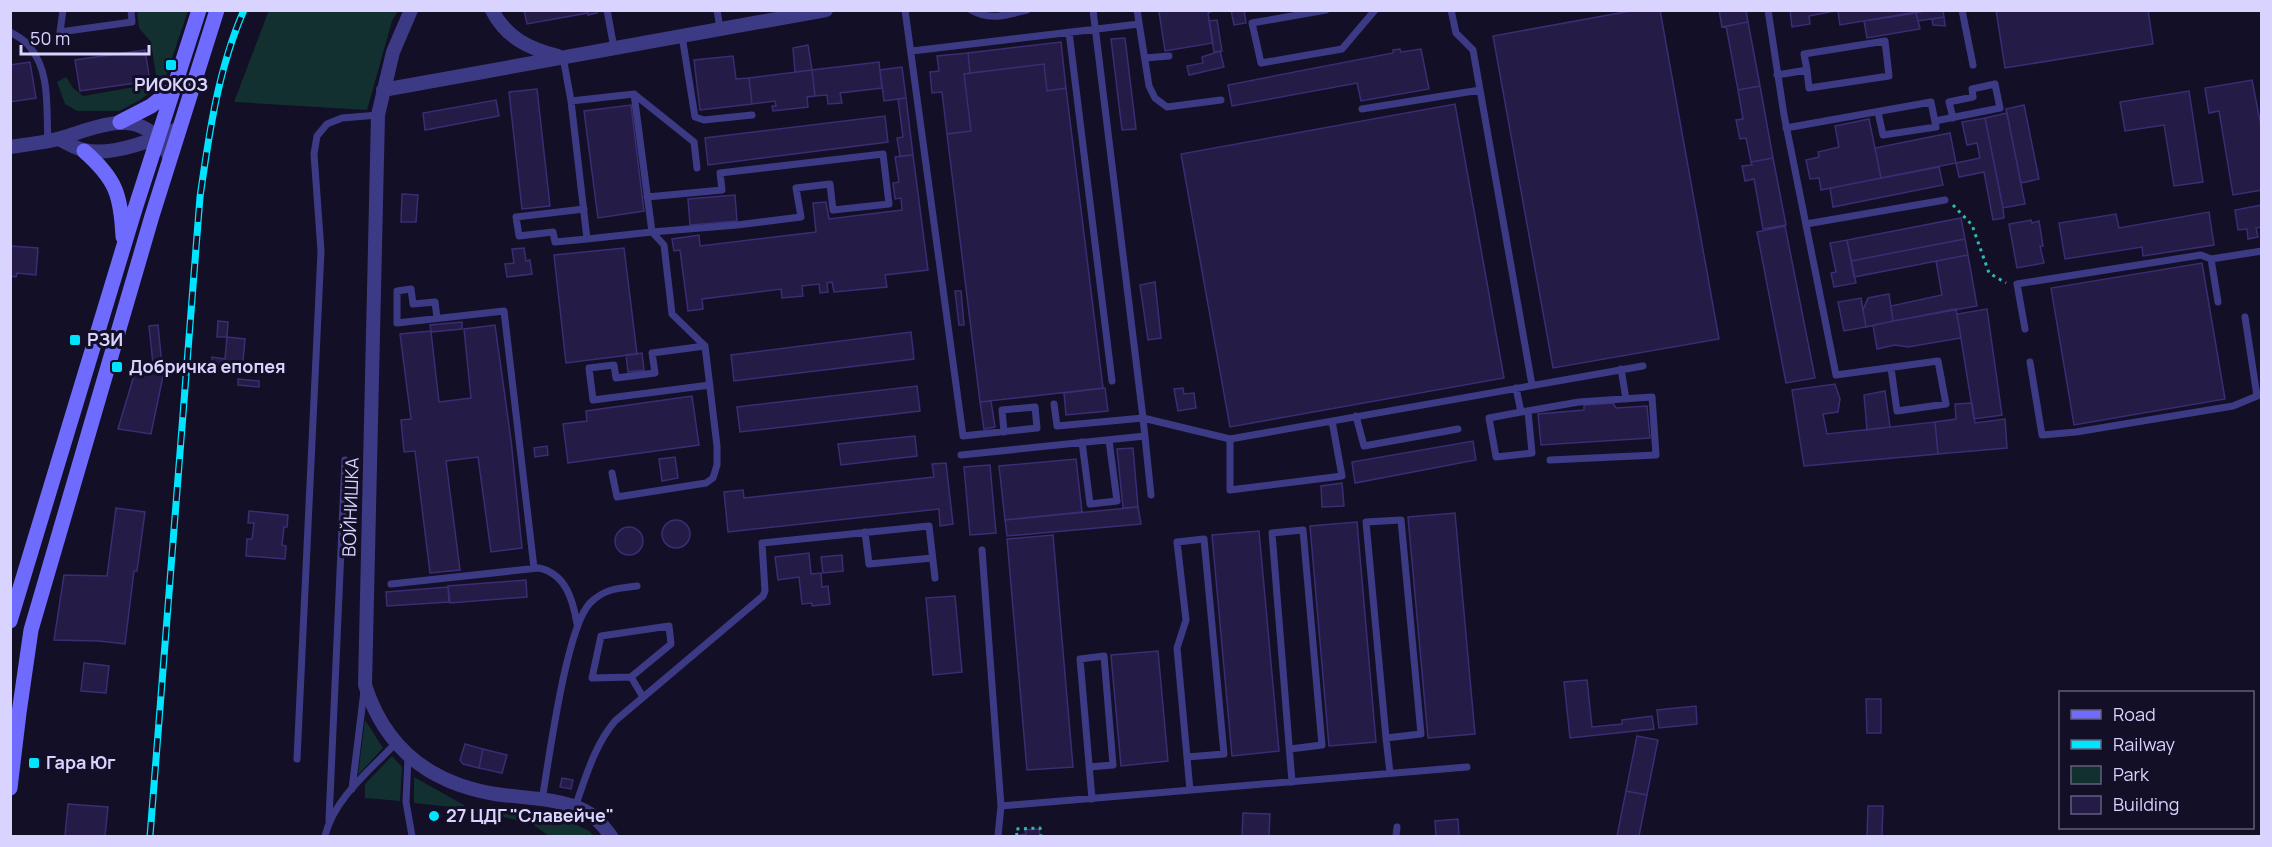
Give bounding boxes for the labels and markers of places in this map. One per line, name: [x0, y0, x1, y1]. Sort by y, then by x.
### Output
marker: РИОКОЗ: [164, 58, 178, 72]
place label: РИОКОЗ: [134, 72, 208, 96]
place label: РЗИ: [87, 327, 123, 351]
marker: РЗИ: [68, 333, 82, 347]
place label: Добричка епопея: [129, 354, 285, 378]
marker: Добричка епопея: [110, 360, 124, 374]
place label: Гара Юг: [46, 750, 116, 774]
marker: Гара Юг: [27, 756, 41, 770]
place label: 27 ЦДГ "Славейче": [446, 803, 614, 827]
marker: 27 ЦДГ "Славейче": [427, 809, 441, 823]

